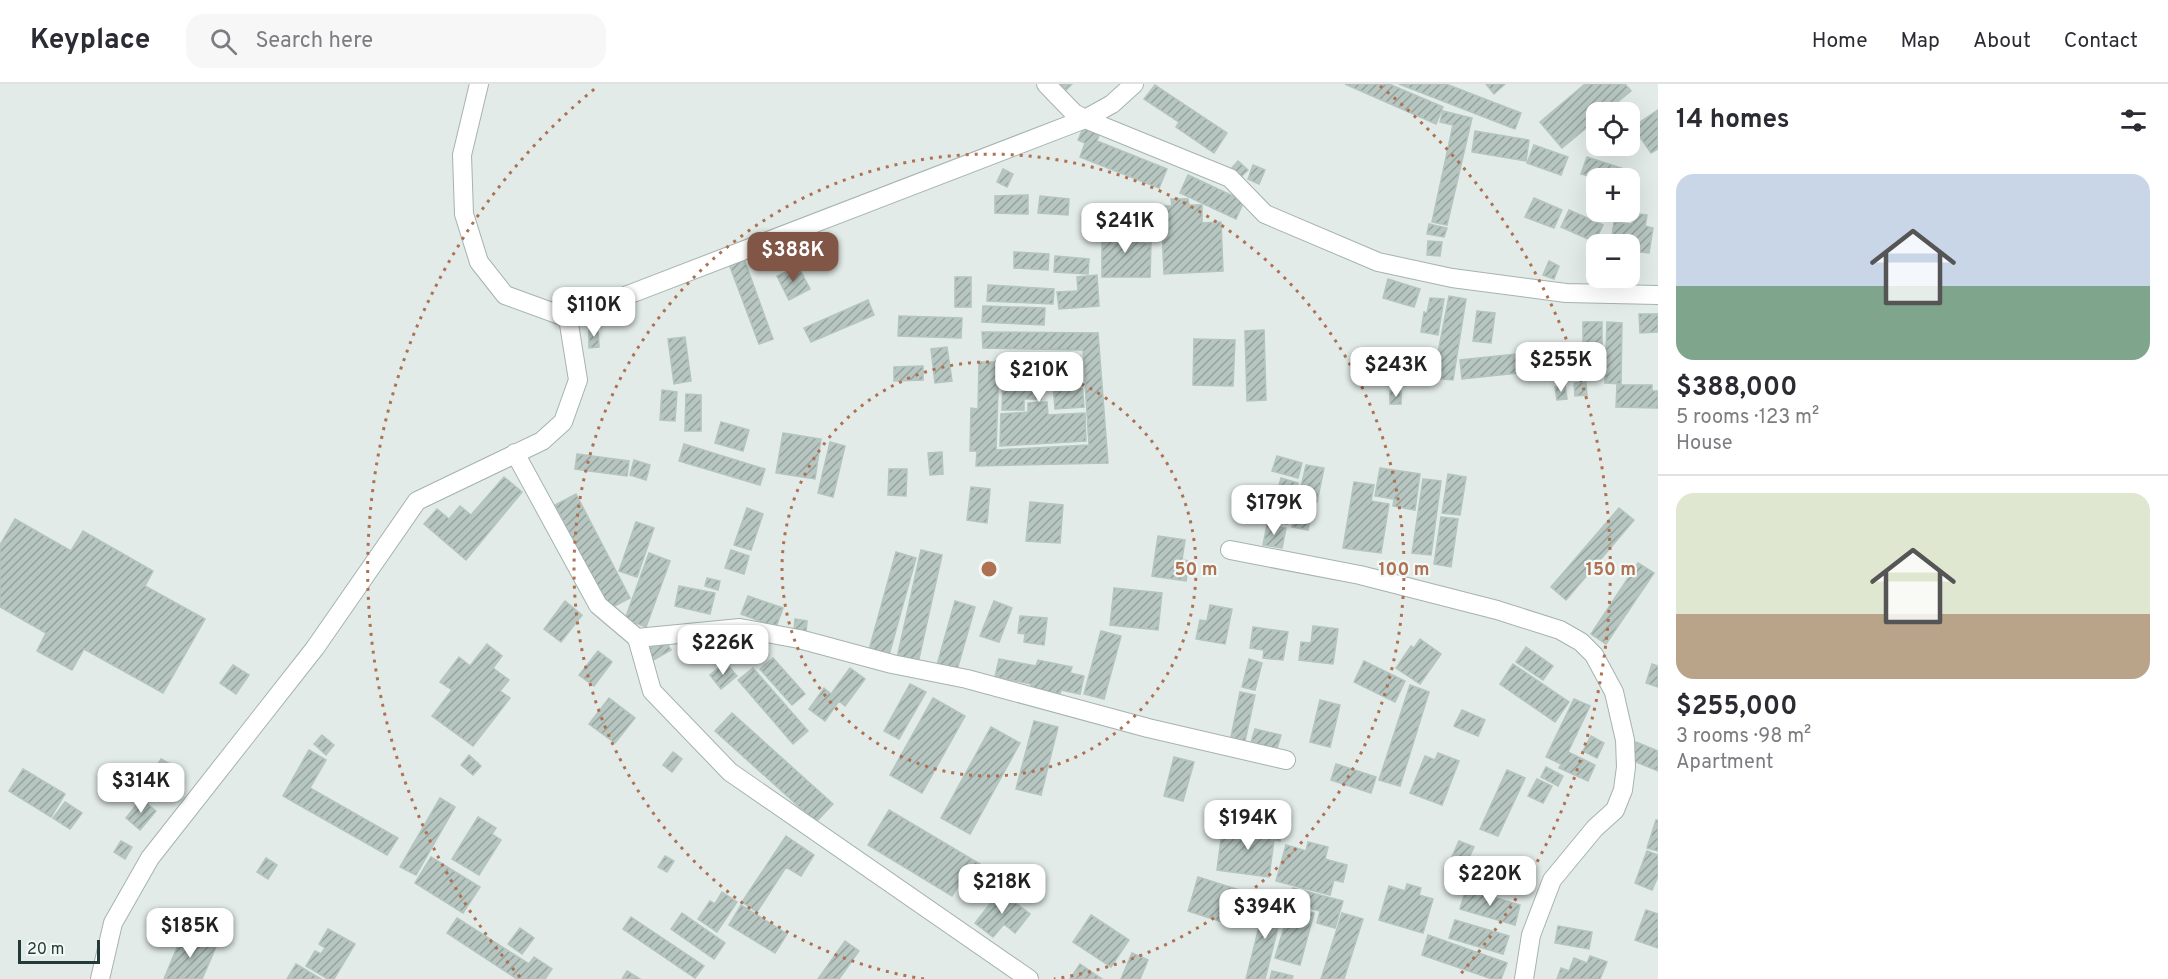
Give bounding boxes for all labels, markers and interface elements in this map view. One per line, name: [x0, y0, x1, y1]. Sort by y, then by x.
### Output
search box: [186, 14, 606, 68]
text: Keyplace: [30, 23, 150, 59]
icon: search: [207, 25, 240, 58]
text: Search here: [255, 28, 373, 55]
text: Home: [1812, 28, 1868, 55]
text: Map: [1901, 28, 1940, 55]
text: About: [1973, 28, 2031, 55]
text: Contact: [2064, 28, 2138, 55]
map controls: [1586, 102, 1640, 288]
button: locate: [1586, 102, 1640, 156]
text: 14 homes: [1676, 104, 1790, 137]
icon: filters: [2117, 104, 2150, 137]
button: +: [1586, 168, 1640, 222]
pin: $241K: [1083, 203, 1167, 254]
text: $241K: [1095, 209, 1155, 235]
icon: home: [1859, 213, 1967, 321]
pin: $388K: [751, 232, 835, 283]
button: −: [1586, 234, 1640, 288]
text: $388K: [761, 238, 825, 264]
pin: $110K: [552, 287, 636, 338]
text: $110K: [566, 293, 622, 319]
pin: $255K: [1519, 342, 1603, 393]
pin: $243K: [1354, 347, 1438, 398]
text: $255K: [1530, 348, 1592, 374]
pin: $210K: [997, 352, 1081, 403]
text: $243K: [1364, 353, 1428, 379]
text: $210K: [1009, 358, 1069, 384]
text: $388,000: [1676, 372, 1797, 405]
text: 5 rooms · 123 m²: [1676, 405, 1819, 431]
text: House: [1676, 431, 1732, 457]
pin: $179K: [1232, 485, 1316, 536]
text: $179K: [1245, 491, 1303, 517]
icon: home: [1859, 532, 1967, 640]
centre of rings: [979, 559, 999, 579]
text: 50 m: [1174, 559, 1218, 582]
text: 100 m: [1378, 559, 1430, 582]
text: 150 m: [1586, 559, 1636, 582]
pin: $226K: [681, 625, 765, 676]
text: $226K: [692, 631, 754, 657]
text: $255,000: [1676, 691, 1797, 724]
text: 3 rooms · 98 m²: [1676, 724, 1811, 750]
text: Apartment: [1676, 750, 1774, 776]
pin: $314K: [99, 763, 183, 814]
text: $314K: [111, 769, 171, 795]
pin: $194K: [1206, 800, 1290, 851]
text: $194K: [1218, 806, 1278, 832]
pin: $220K: [1448, 856, 1532, 907]
text: $220K: [1458, 862, 1522, 888]
pin: $218K: [960, 864, 1044, 915]
text: $218K: [973, 870, 1031, 896]
pin: $394K: [1223, 889, 1307, 940]
text: $394K: [1233, 895, 1297, 921]
pin: $185K: [148, 908, 232, 959]
text: $185K: [160, 914, 220, 940]
scale bar: [18, 937, 100, 964]
text: 20 m: [27, 940, 64, 960]

